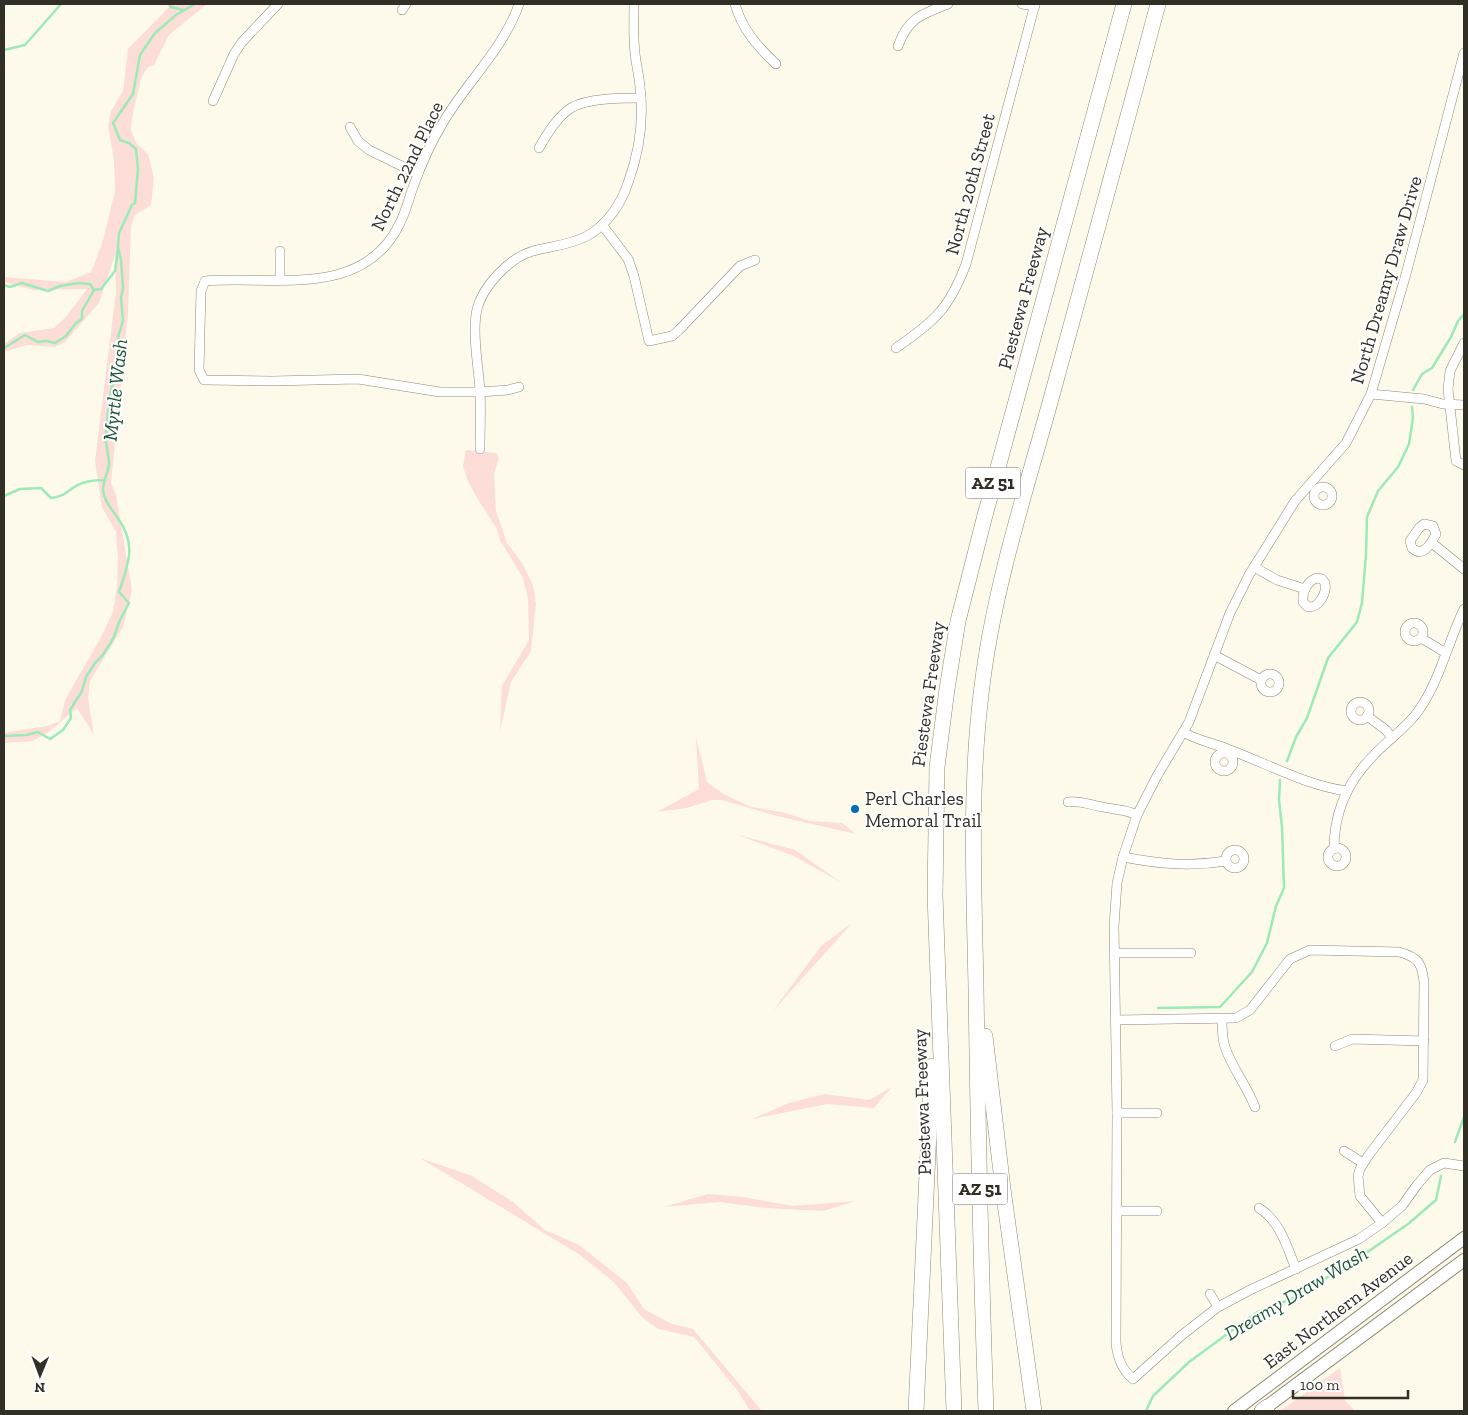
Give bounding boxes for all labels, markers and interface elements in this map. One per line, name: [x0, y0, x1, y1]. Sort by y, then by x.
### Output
street label: North 22nd Place: [366, 97, 448, 234]
street label: North 20th Street: [940, 111, 1000, 257]
street label: North Dreamy Draw Drive: [1345, 173, 1427, 387]
street label: Piestewa Freeway: [993, 224, 1053, 372]
water label: Myrtle Wash: [98, 338, 132, 442]
road number: AZ 51: [966, 468, 1020, 498]
street label: Piestewa Freeway: [906, 620, 950, 768]
place label: Perl Charles Memoral Trail: [865, 787, 982, 832]
marker: Perl Charles Memoral Trail: [849, 803, 861, 815]
street label: Piestewa Freeway: [908, 1028, 936, 1176]
road number: AZ 51: [952, 1174, 1008, 1204]
water label: Dreamy Draw Wash: [1220, 1241, 1372, 1345]
street label: East Northern Avenue: [1259, 1246, 1417, 1374]
north arrow: [15, 1350, 65, 1400]
scale bar: [1293, 1368, 1408, 1400]
text: 100 m: [1300, 1376, 1339, 1394]
text: N: [34, 1379, 45, 1396]

